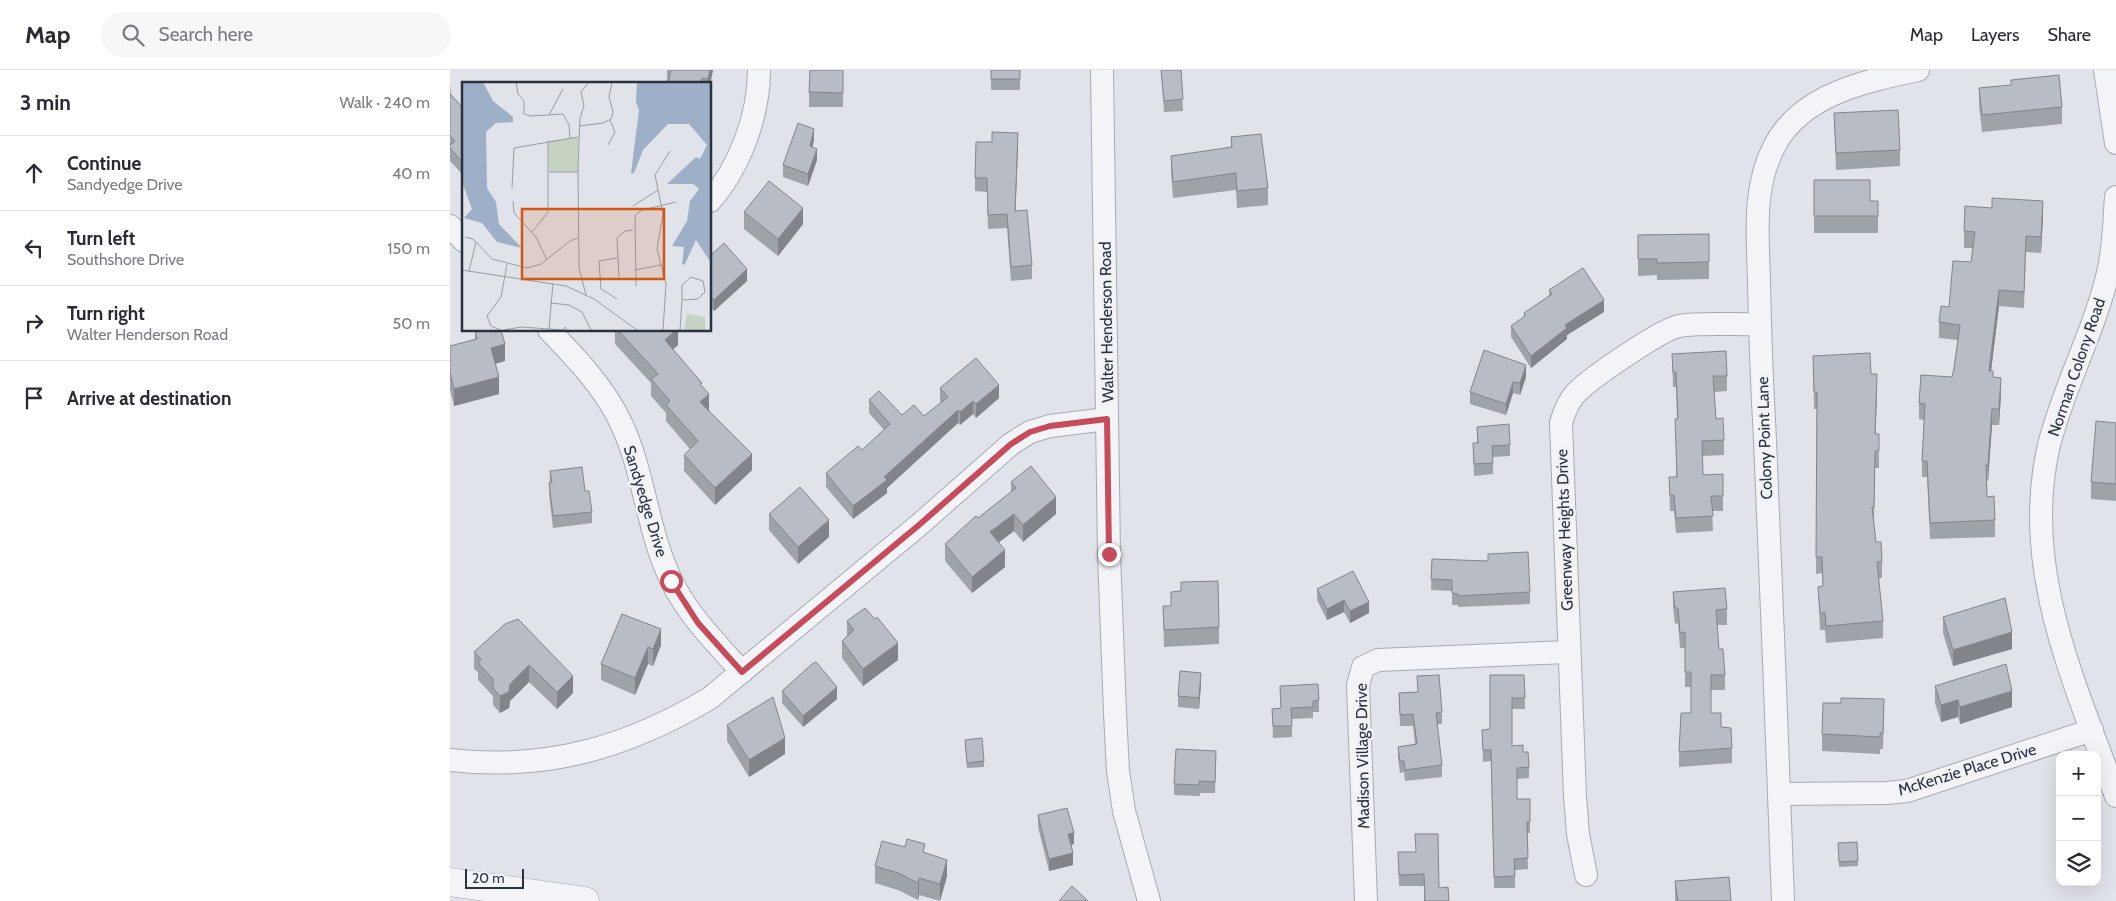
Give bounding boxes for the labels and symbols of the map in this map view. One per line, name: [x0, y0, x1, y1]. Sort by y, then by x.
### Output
inset map: [462, 82, 711, 331]
street label: Walter Henderson Road: [1096, 241, 1117, 403]
street label: Norman Colony Road: [2044, 295, 2109, 439]
street label: Colony Point Lane: [1753, 376, 1776, 500]
street label: Sandyedge Drive: [620, 443, 671, 559]
street label: Greenway Heights Drive: [1552, 449, 1577, 611]
route end: [1098, 543, 1121, 566]
route start: [660, 570, 683, 593]
street label: Madison Village Drive: [1352, 683, 1373, 829]
street label: McKenzie Place Drive: [1896, 739, 2039, 800]
scale bar: [465, 866, 524, 889]

